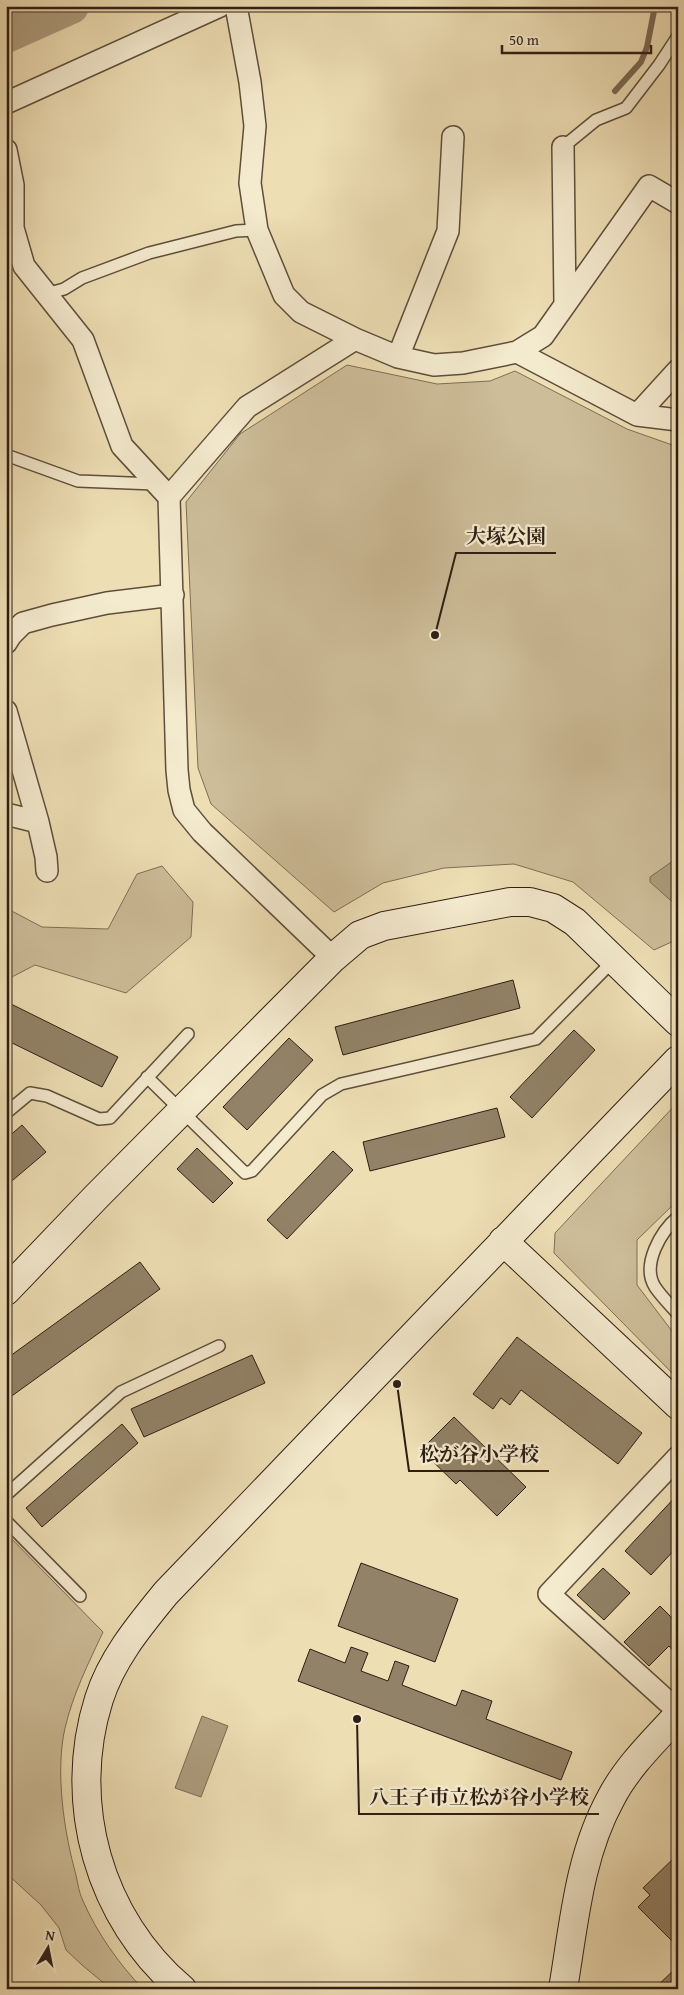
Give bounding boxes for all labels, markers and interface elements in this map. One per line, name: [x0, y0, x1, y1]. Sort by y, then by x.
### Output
scale bar: [502, 22, 650, 54]
text: 50 m: [509, 29, 540, 50]
callout: 大塚公園: [456, 518, 556, 553]
text: 大塚公園: [466, 521, 546, 550]
callout: 松が谷小学校: [409, 1436, 549, 1471]
text: 松が谷小学校: [419, 1439, 539, 1468]
callout: 八王子市立松が谷小学校: [359, 1779, 599, 1814]
text: 八王子市立松が谷小学校: [369, 1782, 589, 1811]
north arrow: [22, 1922, 72, 1972]
text: N: [44, 1925, 57, 1946]

